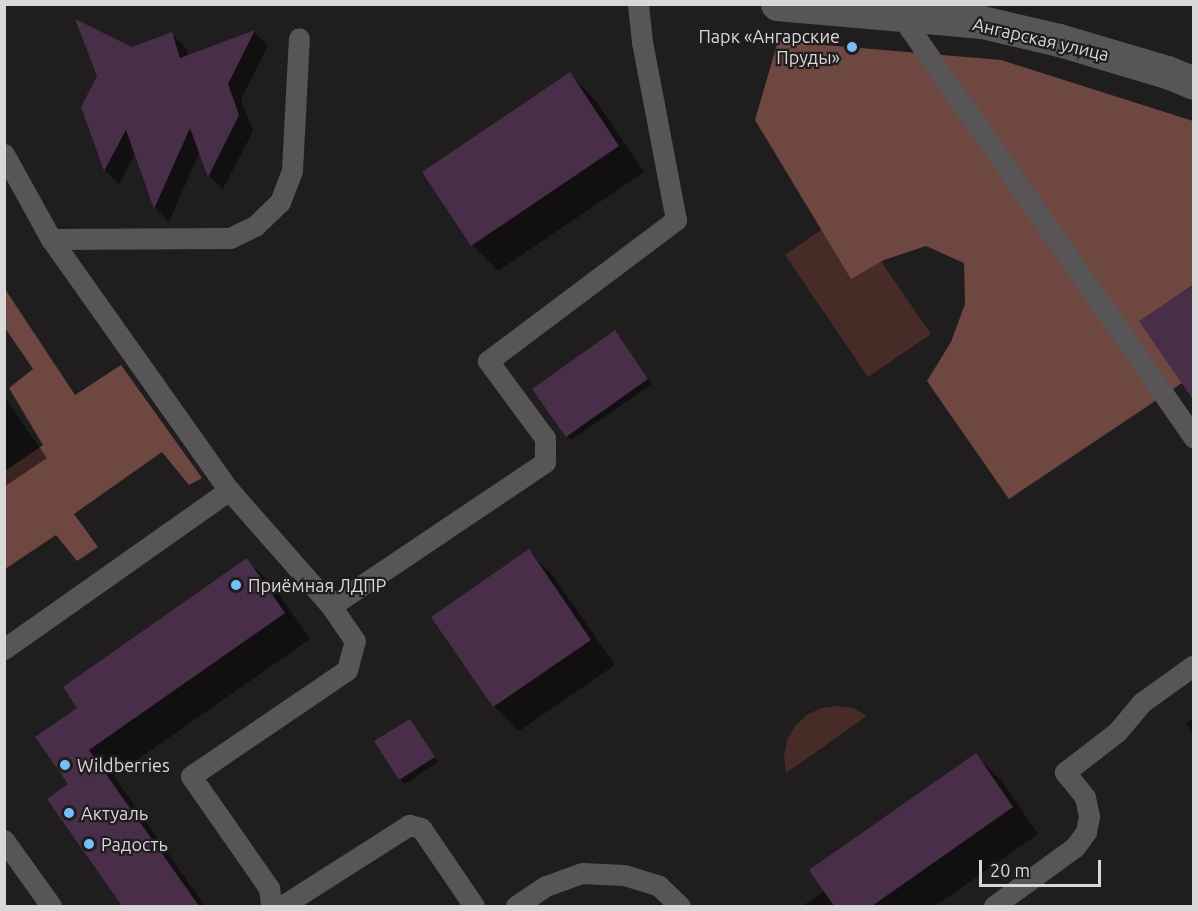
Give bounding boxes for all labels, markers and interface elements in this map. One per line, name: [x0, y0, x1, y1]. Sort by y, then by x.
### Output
street label: Ангарская улица: [971, 13, 1111, 65]
place label: Парк «Ангарские Пруды»: [698, 26, 840, 68]
marker: Парк «Ангарские Пруды»: [845, 40, 859, 54]
place label: Приёмная ЛДПР: [248, 574, 386, 596]
marker: Приёмная ЛДПР: [229, 578, 243, 592]
place label: Wildberries: [77, 754, 170, 776]
marker: Wildberries: [58, 758, 72, 772]
place label: Актуаль: [81, 802, 148, 824]
marker: Актуаль: [62, 806, 76, 820]
place label: Радость: [101, 833, 168, 855]
marker: Радость: [82, 837, 96, 851]
scale bar: [982, 848, 1104, 886]
text: 20 m: [990, 860, 1030, 880]

